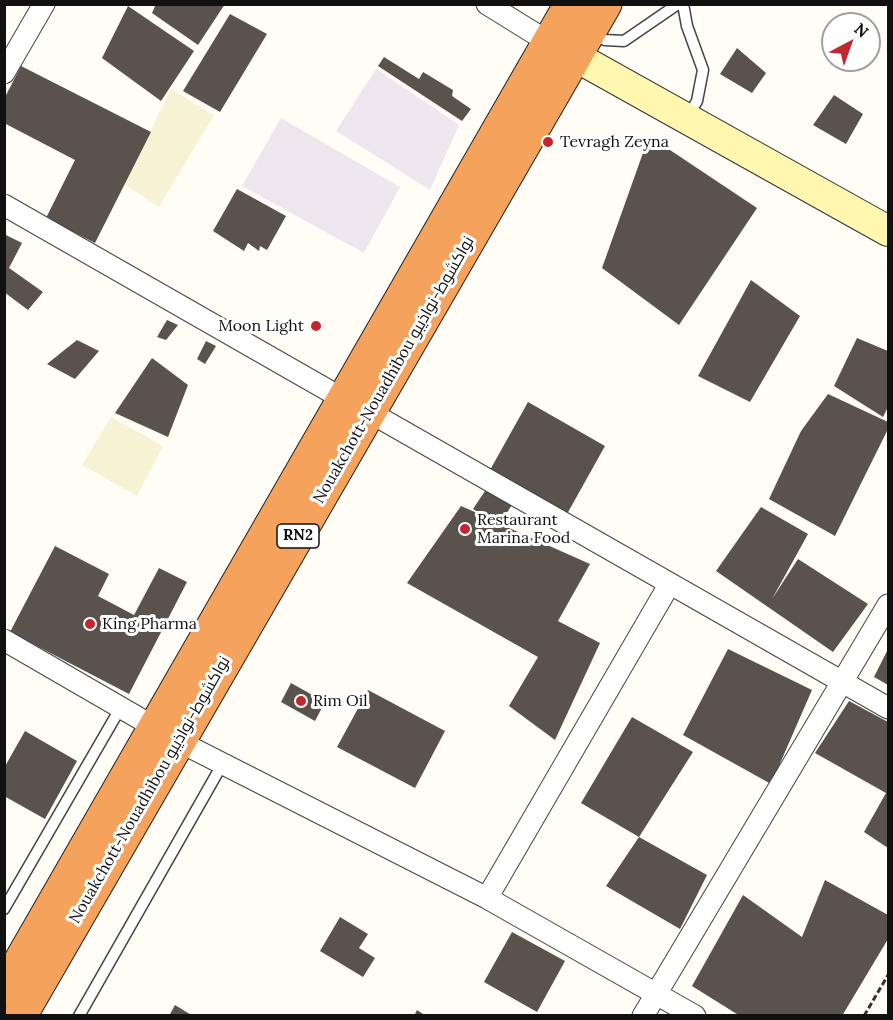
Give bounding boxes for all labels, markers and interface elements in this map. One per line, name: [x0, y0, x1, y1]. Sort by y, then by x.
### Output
north arrow: [821, 12, 881, 72]
text: N: [850, 18, 873, 42]
place label: Tevragh Zeyna: [560, 132, 669, 152]
marker: Tevragh Zeyna: [541, 135, 555, 149]
street label: Nouakchott-Nouadhibou نواكشوط-نواذيبو: [309, 233, 479, 507]
place label: Moon Light: [218, 316, 304, 336]
marker: Moon Light: [309, 319, 323, 333]
place label: Restaurant Marina Food: [477, 510, 570, 548]
marker: Restaurant Marina Food: [458, 522, 472, 536]
road number: RN2: [277, 524, 319, 548]
place label: King Pharma: [102, 614, 197, 634]
marker: King Pharma: [83, 617, 97, 631]
street label: Nouakchott-Nouadhibou نواكشوط-نواذيبو: [65, 653, 235, 927]
place label: Rim Oil: [313, 691, 368, 711]
marker: Rim Oil: [294, 694, 308, 708]

